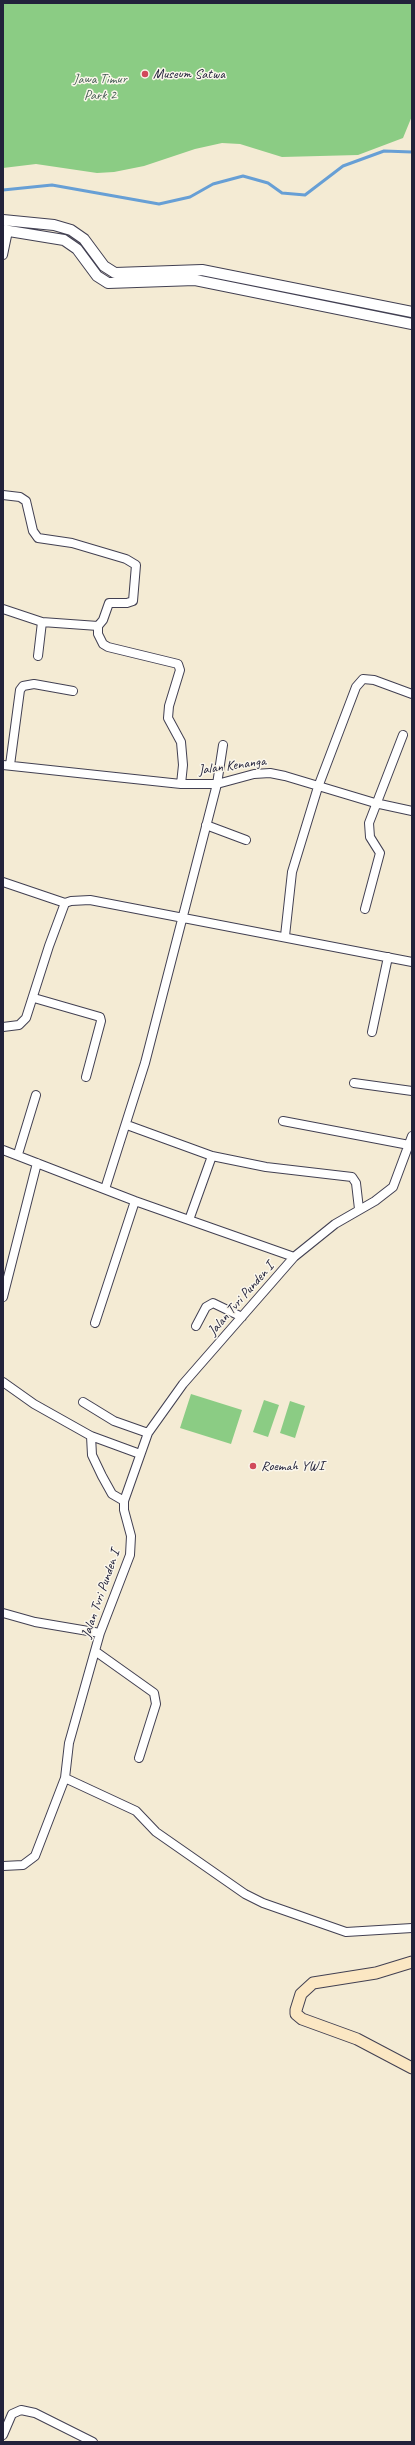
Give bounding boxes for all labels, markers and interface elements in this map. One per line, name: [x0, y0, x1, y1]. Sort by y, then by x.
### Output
place label: Museum Satwa: [153, 66, 225, 82]
marker: Museum Satwa: [140, 69, 150, 79]
park label: Jawa Timur Park 2: [73, 71, 127, 104]
street label: Jalan Kenanga: [197, 753, 267, 779]
street label: Jalan Tvri Punden I: [205, 1259, 277, 1339]
place label: Roemah YWI: [261, 1458, 324, 1474]
marker: Roemah YWI: [248, 1461, 258, 1471]
street label: Jalan Tvri Punden I: [78, 1548, 124, 1640]

